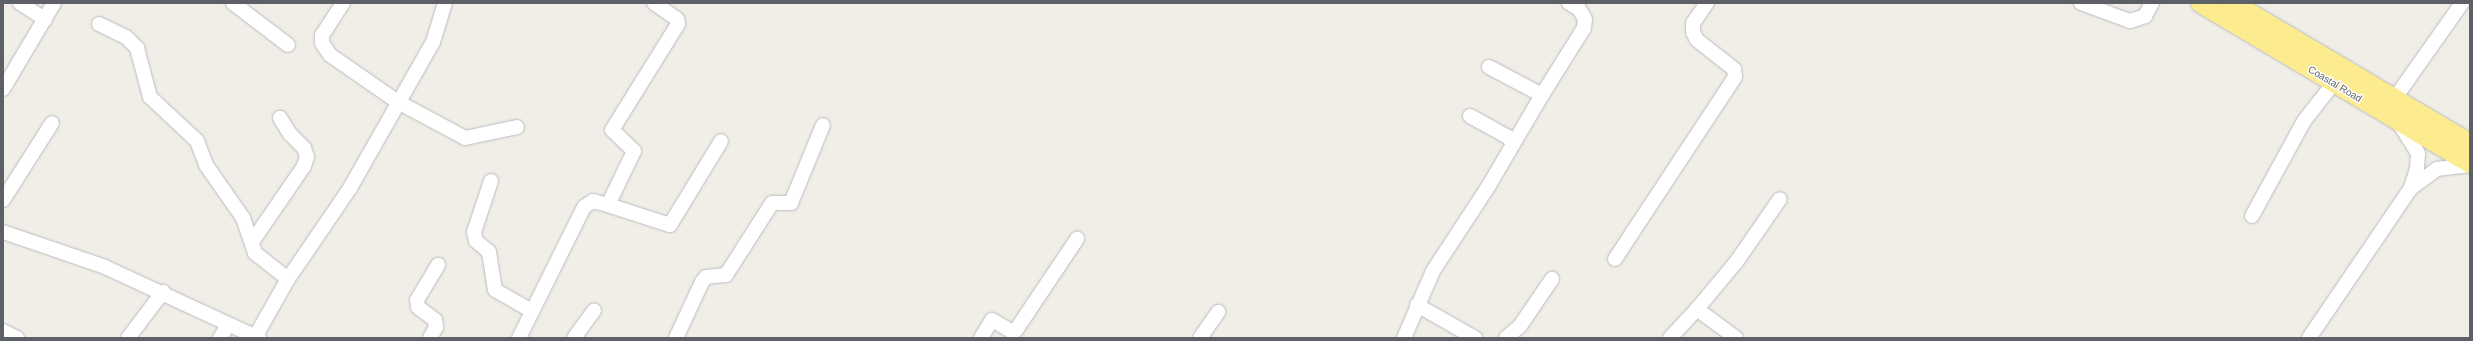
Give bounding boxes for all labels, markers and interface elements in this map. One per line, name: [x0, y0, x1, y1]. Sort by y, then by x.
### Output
street label: Coastal Road: [2306, 63, 2364, 105]

